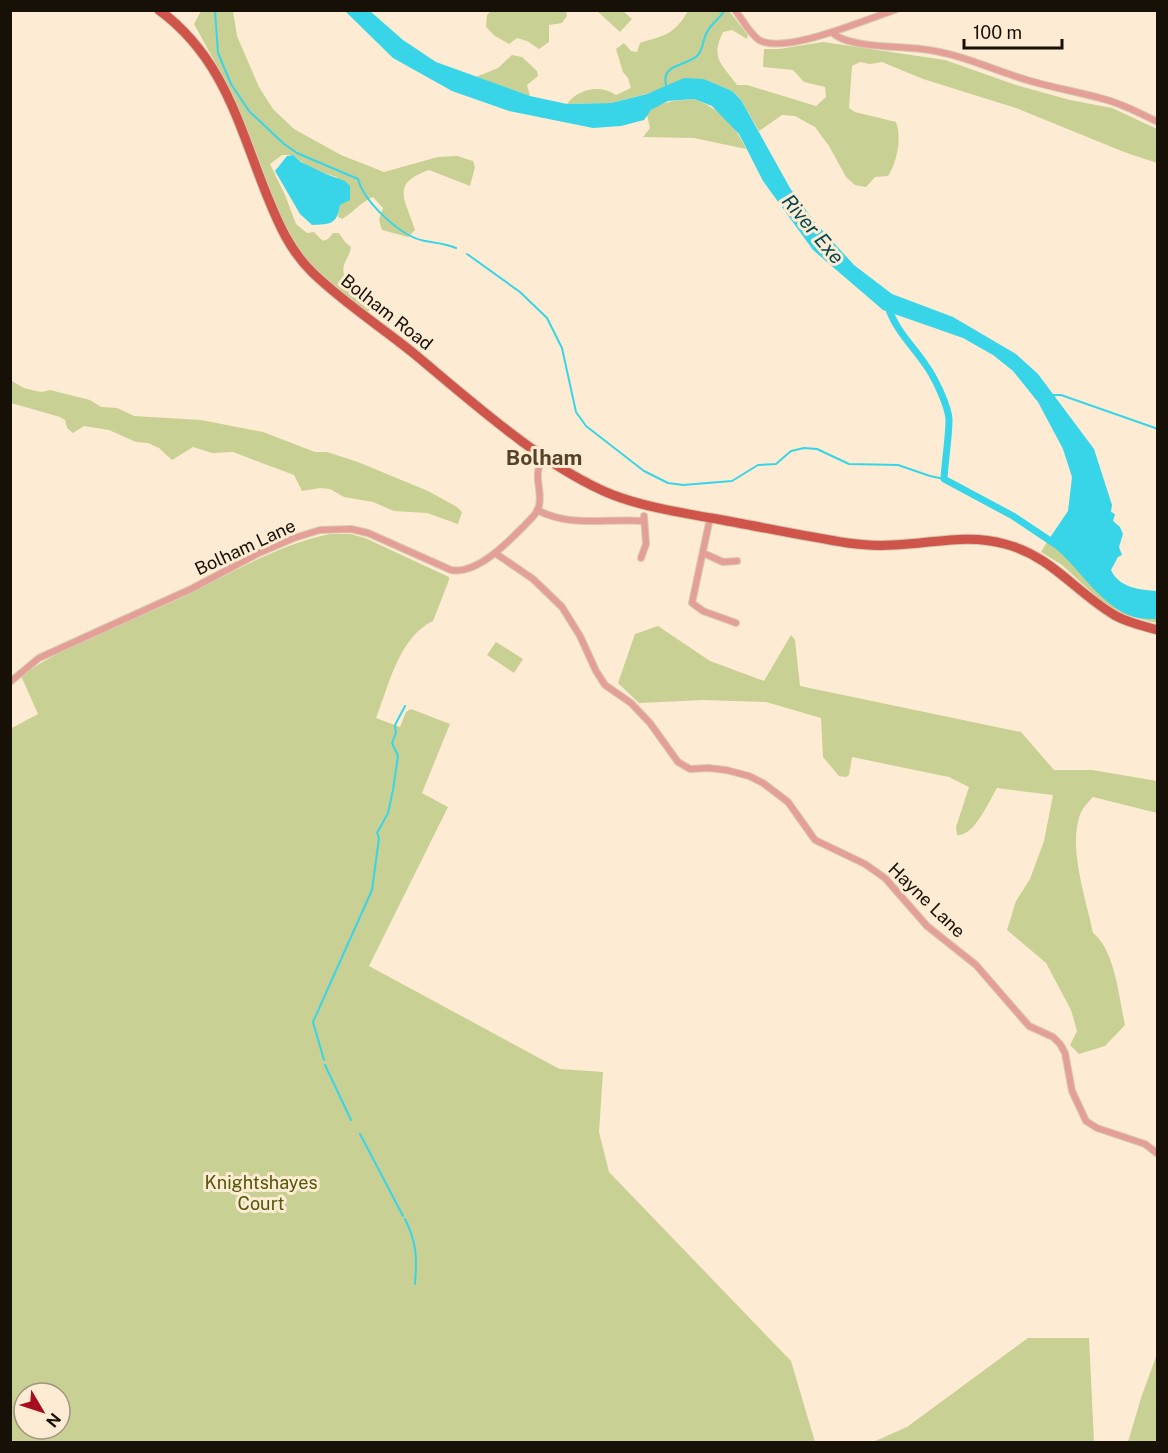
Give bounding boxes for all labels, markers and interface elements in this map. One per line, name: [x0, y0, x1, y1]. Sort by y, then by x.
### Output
scale bar: [964, 12, 1062, 50]
text: 100 m: [973, 22, 1022, 43]
water label: River Exe: [777, 189, 849, 269]
street label: Bolham Road: [337, 270, 437, 354]
district label: Bolham: [506, 445, 582, 470]
street label: Bolham Lane: [191, 515, 299, 579]
street label: Hayne Lane: [884, 858, 970, 942]
park label: Knightshayes Court: [204, 1172, 318, 1214]
north arrow: [12, 1381, 72, 1441]
text: N: [42, 1409, 65, 1431]

